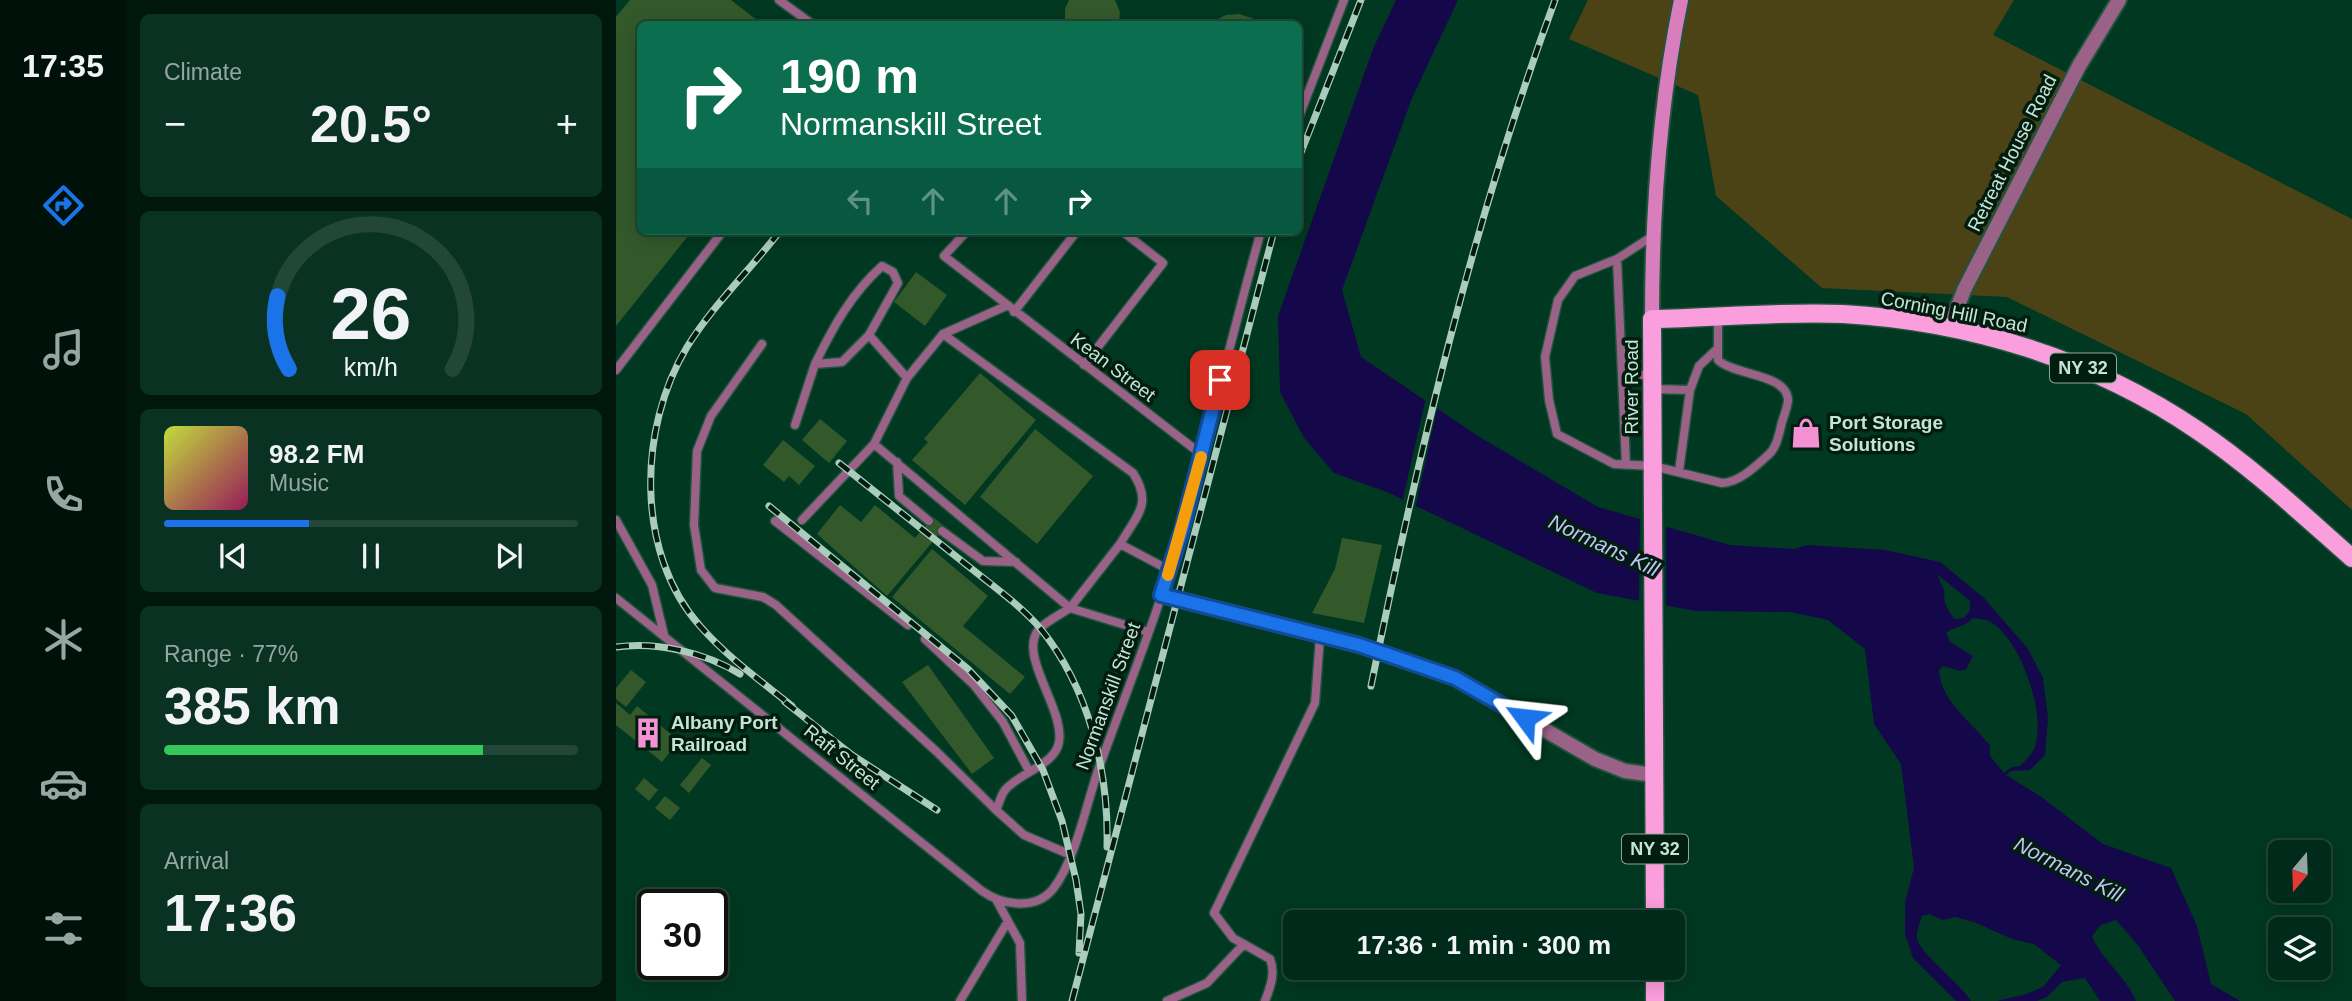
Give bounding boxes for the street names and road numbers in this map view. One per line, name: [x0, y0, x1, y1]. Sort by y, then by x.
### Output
street label: Retreat House Road: [1963, 71, 2061, 235]
street label: Corning Hill Road: [1879, 287, 2029, 337]
street label: Kean Street: [1067, 328, 1160, 406]
street label: River Road: [1621, 339, 1642, 435]
road number: NY 32: [2050, 354, 2116, 382]
street label: Normanskill Street: [1072, 619, 1145, 773]
street label: Raft Street: [800, 720, 884, 794]
road number: NY 32: [1622, 834, 1688, 864]

